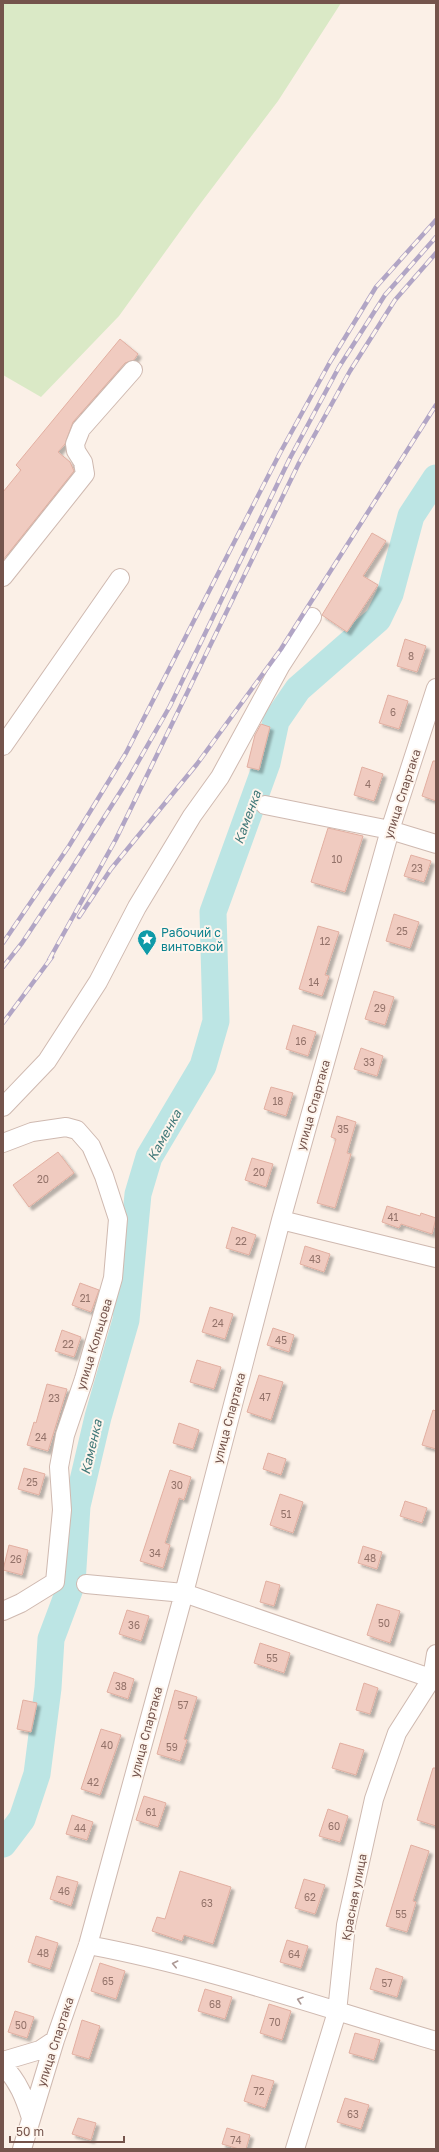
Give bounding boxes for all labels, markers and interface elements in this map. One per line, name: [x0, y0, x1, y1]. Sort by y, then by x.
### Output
house number: 8: [408, 650, 414, 662]
house number: 6: [390, 706, 396, 718]
street label: улица Спартака: [380, 747, 424, 841]
house number: 4: [365, 778, 371, 790]
water label: Каменка: [230, 787, 264, 846]
house number: 10: [331, 853, 343, 865]
house number: 23: [411, 862, 423, 874]
place label: Рабочий с винтовкой: [161, 925, 223, 954]
house number: 25: [396, 925, 408, 937]
place icon: Рабочий с винтовкой: [136, 928, 158, 956]
house number: 12: [320, 935, 331, 947]
house number: 14: [309, 976, 319, 988]
house number: 29: [374, 1002, 386, 1014]
house number: 16: [296, 1035, 306, 1047]
house number: 33: [363, 1056, 375, 1068]
street label: улица Спартака: [293, 1058, 333, 1152]
house number: 18: [273, 1095, 283, 1107]
water label: Каменка: [143, 1106, 185, 1163]
house number: 35: [337, 1123, 349, 1135]
house number: 20: [253, 1166, 265, 1178]
house number: 20: [37, 1173, 49, 1185]
house number: 41: [388, 1211, 399, 1223]
house number: 22: [235, 1235, 247, 1247]
house number: 43: [309, 1253, 321, 1265]
house number: 21: [80, 1292, 90, 1304]
street label: улица Кольцова: [73, 1296, 115, 1392]
house number: 24: [212, 1317, 224, 1329]
house number: 45: [275, 1334, 287, 1346]
house number: 22: [62, 1338, 74, 1350]
street label: улица Спартака: [210, 1371, 248, 1465]
house number: 47: [259, 1391, 271, 1403]
house number: 23: [48, 1392, 60, 1404]
water label: Каменка: [77, 1417, 105, 1476]
house number: 24: [35, 1431, 47, 1443]
house number: 25: [26, 1476, 38, 1488]
house number: 30: [171, 1479, 183, 1491]
house number: 51: [281, 1508, 291, 1520]
house number: 34: [149, 1547, 161, 1559]
house number: 48: [364, 1552, 376, 1564]
house number: 26: [10, 1553, 22, 1565]
house number: 50: [378, 1617, 390, 1629]
house number: 36: [128, 1619, 140, 1631]
house number: 55: [266, 1652, 278, 1664]
house number: 38: [115, 1680, 127, 1692]
street label: улица Спартака: [127, 1685, 165, 1779]
house number: 57: [177, 1699, 189, 1711]
house number: 40: [101, 1739, 113, 1751]
house number: 59: [166, 1741, 178, 1753]
house number: 42: [87, 1776, 99, 1788]
house number: 61: [146, 1806, 157, 1818]
house number: 60: [328, 1820, 340, 1832]
house number: 44: [74, 1822, 86, 1834]
street label: Красная улица: [338, 1852, 370, 1942]
house number: 46: [58, 1885, 70, 1897]
house number: 62: [304, 1891, 316, 1903]
house number: 63: [201, 1897, 213, 1909]
house number: 55: [395, 1908, 407, 1920]
house number: 48: [37, 1947, 49, 1959]
house number: 64: [288, 1948, 300, 1960]
one-way arrow: [172, 1960, 179, 1969]
house number: 65: [102, 1975, 114, 1987]
house number: 57: [381, 1977, 393, 1989]
street label: улица Спартака: [33, 1995, 77, 2089]
one-way arrow: [296, 1996, 303, 2005]
house number: 68: [209, 1998, 221, 2010]
house number: 70: [269, 2016, 281, 2028]
house number: 50: [15, 2019, 27, 2031]
house number: 72: [253, 2085, 265, 2097]
house number: 63: [347, 2108, 359, 2120]
scale bar: [10, 2118, 124, 2144]
text: 50 m: [16, 2124, 44, 2139]
house number: 74: [230, 2134, 242, 2146]

